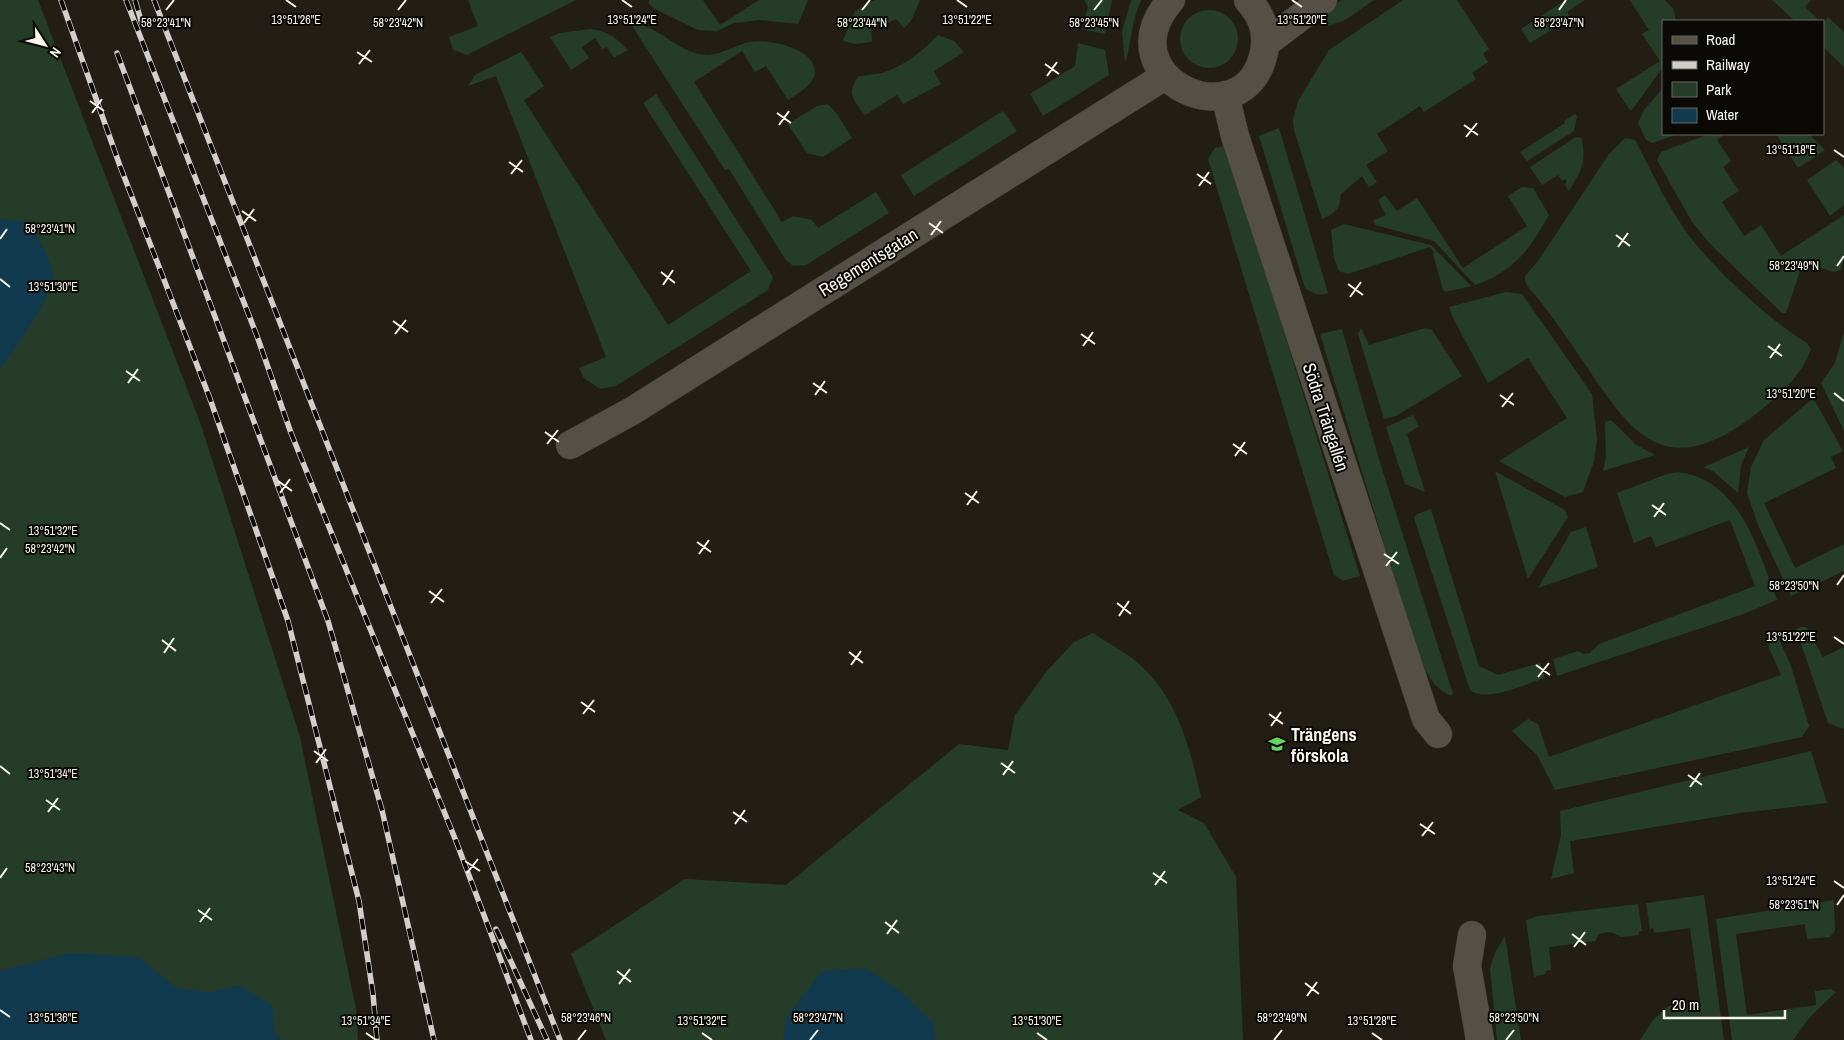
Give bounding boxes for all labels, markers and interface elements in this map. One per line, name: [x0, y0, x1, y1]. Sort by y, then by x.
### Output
text: 13°51'26"E: [271, 12, 321, 28]
text: 13°51'24"E: [607, 12, 657, 28]
text: 13°51'22"E: [942, 12, 992, 28]
text: 13°51'20"E: [1277, 12, 1327, 28]
text: 58°23'41"N: [141, 15, 191, 31]
text: 58°23'42"N: [373, 15, 423, 31]
text: 58°23'44"N: [837, 15, 887, 31]
text: 58°23'45"N: [1069, 15, 1119, 31]
text: 58°23'47"N: [1534, 15, 1584, 31]
north arrow: [20, 20, 70, 70]
legend: [1662, 20, 1824, 135]
text: Road: [1706, 29, 1735, 50]
text: N: [46, 44, 65, 61]
text: Railway: [1706, 54, 1751, 75]
text: Park: [1706, 79, 1732, 100]
text: Water: [1706, 104, 1738, 125]
text: 13°51'18"E: [1766, 142, 1816, 158]
text: 58°23'41"N: [25, 221, 75, 237]
street label: Regementsgatan: [814, 222, 922, 302]
text: 58°23'49"N: [1769, 258, 1819, 274]
text: 13°51'30"E: [28, 279, 78, 295]
street label: Södra Trängallén: [1297, 360, 1355, 474]
text: 13°51'20"E: [1766, 386, 1816, 402]
text: 13°51'32"E: [28, 523, 78, 539]
text: 58°23'42"N: [25, 541, 75, 557]
text: 58°23'50"N: [1769, 578, 1819, 594]
text: 13°51'22"E: [1766, 629, 1816, 645]
place label: Trängens förskola: [1291, 722, 1357, 768]
school or university icon: Trängens förskola: [1267, 734, 1287, 754]
text: 13°51'34"E: [28, 766, 78, 782]
text: 58°23'43"N: [25, 860, 75, 876]
text: 13°51'24"E: [1766, 873, 1816, 889]
text: 58°23'51"N: [1769, 897, 1819, 913]
scale bar: [1664, 988, 1785, 1020]
text: 20 m: [1672, 994, 1699, 1015]
text: 13°51'36"E: [28, 1010, 78, 1026]
text: 58°23'46"N: [561, 1010, 611, 1026]
text: 58°23'47"N: [793, 1010, 843, 1026]
text: 58°23'49"N: [1257, 1010, 1307, 1026]
text: 58°23'50"N: [1489, 1010, 1539, 1026]
text: 13°51'34"E: [341, 1013, 391, 1029]
text: 13°51'32"E: [677, 1013, 727, 1029]
text: 13°51'30"E: [1012, 1013, 1062, 1029]
text: 13°51'28"E: [1347, 1013, 1397, 1029]

